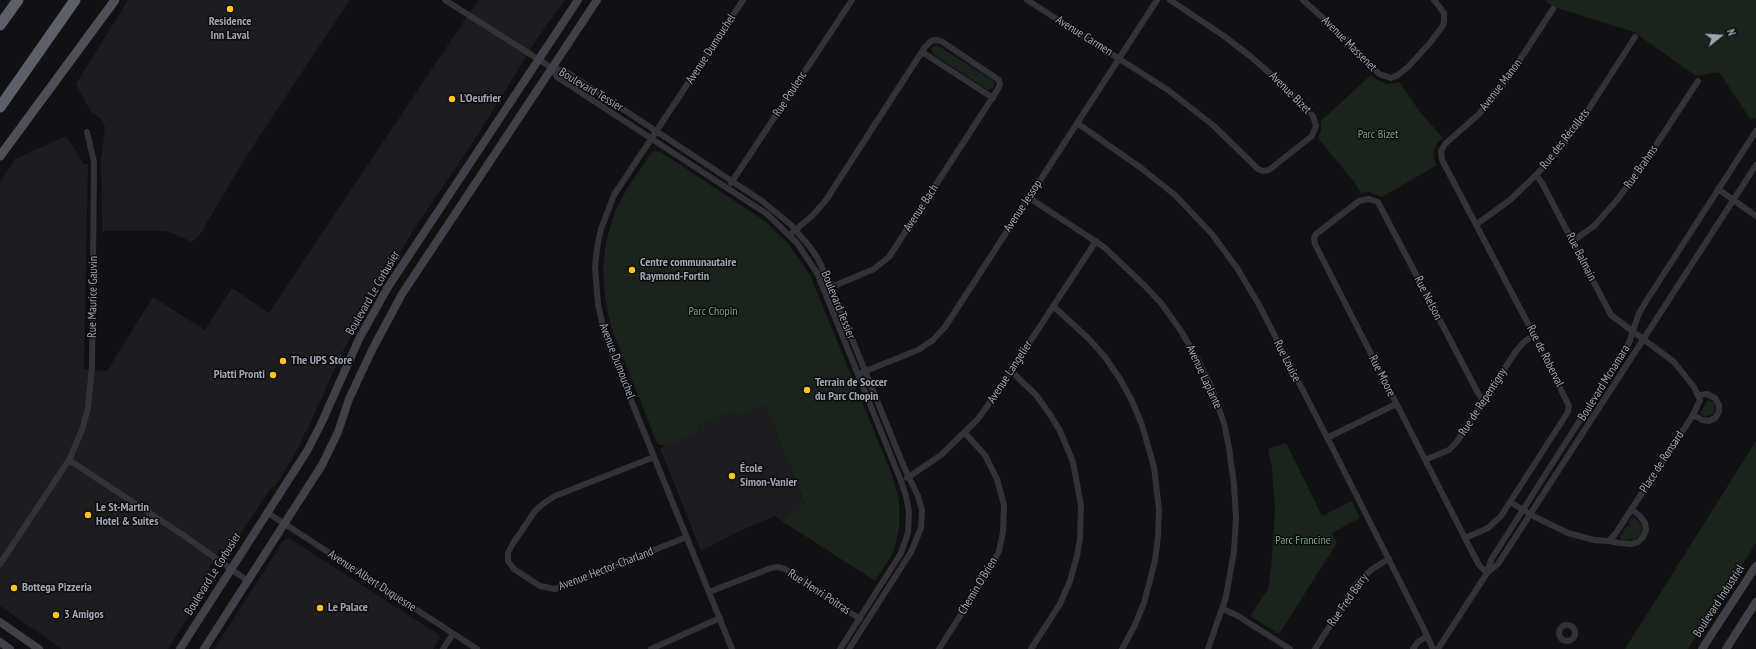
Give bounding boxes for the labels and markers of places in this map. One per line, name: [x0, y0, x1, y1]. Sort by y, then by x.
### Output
marker: Residence Inn Laval: [225, 4, 235, 14]
place label: Residence Inn Laval: [209, 15, 251, 43]
place label: L'Oeufrier: [460, 92, 501, 106]
marker: L'Oeufrier: [447, 94, 457, 104]
place label: Centre communautaire Raymond-Fortin: [640, 256, 736, 284]
marker: Centre communautaire Raymond-Fortin: [627, 265, 637, 275]
place label: The UPS Store: [291, 354, 352, 368]
marker: The UPS Store: [278, 356, 288, 366]
place label: Piatti Pronti: [214, 368, 265, 382]
marker: Piatti Pronti: [268, 370, 278, 380]
place label: Terrain de Soccer du Parc Chopin: [815, 376, 887, 404]
marker: Terrain de Soccer du Parc Chopin: [802, 385, 812, 395]
place label: École Simon-Vanier: [740, 462, 797, 490]
marker: École Simon-Vanier: [727, 471, 737, 481]
place label: Le St-Martin Hotel & Suites: [96, 501, 158, 529]
marker: Le St-Martin Hotel & Suites: [83, 510, 93, 520]
place label: Bottega Pizzeria: [22, 581, 92, 595]
marker: Bottega Pizzeria: [9, 583, 19, 593]
place label: Le Palace: [328, 601, 368, 615]
marker: Le Palace: [315, 603, 325, 613]
place label: 3 Amigos: [64, 608, 104, 622]
marker: 3 Amigos: [51, 610, 61, 620]

